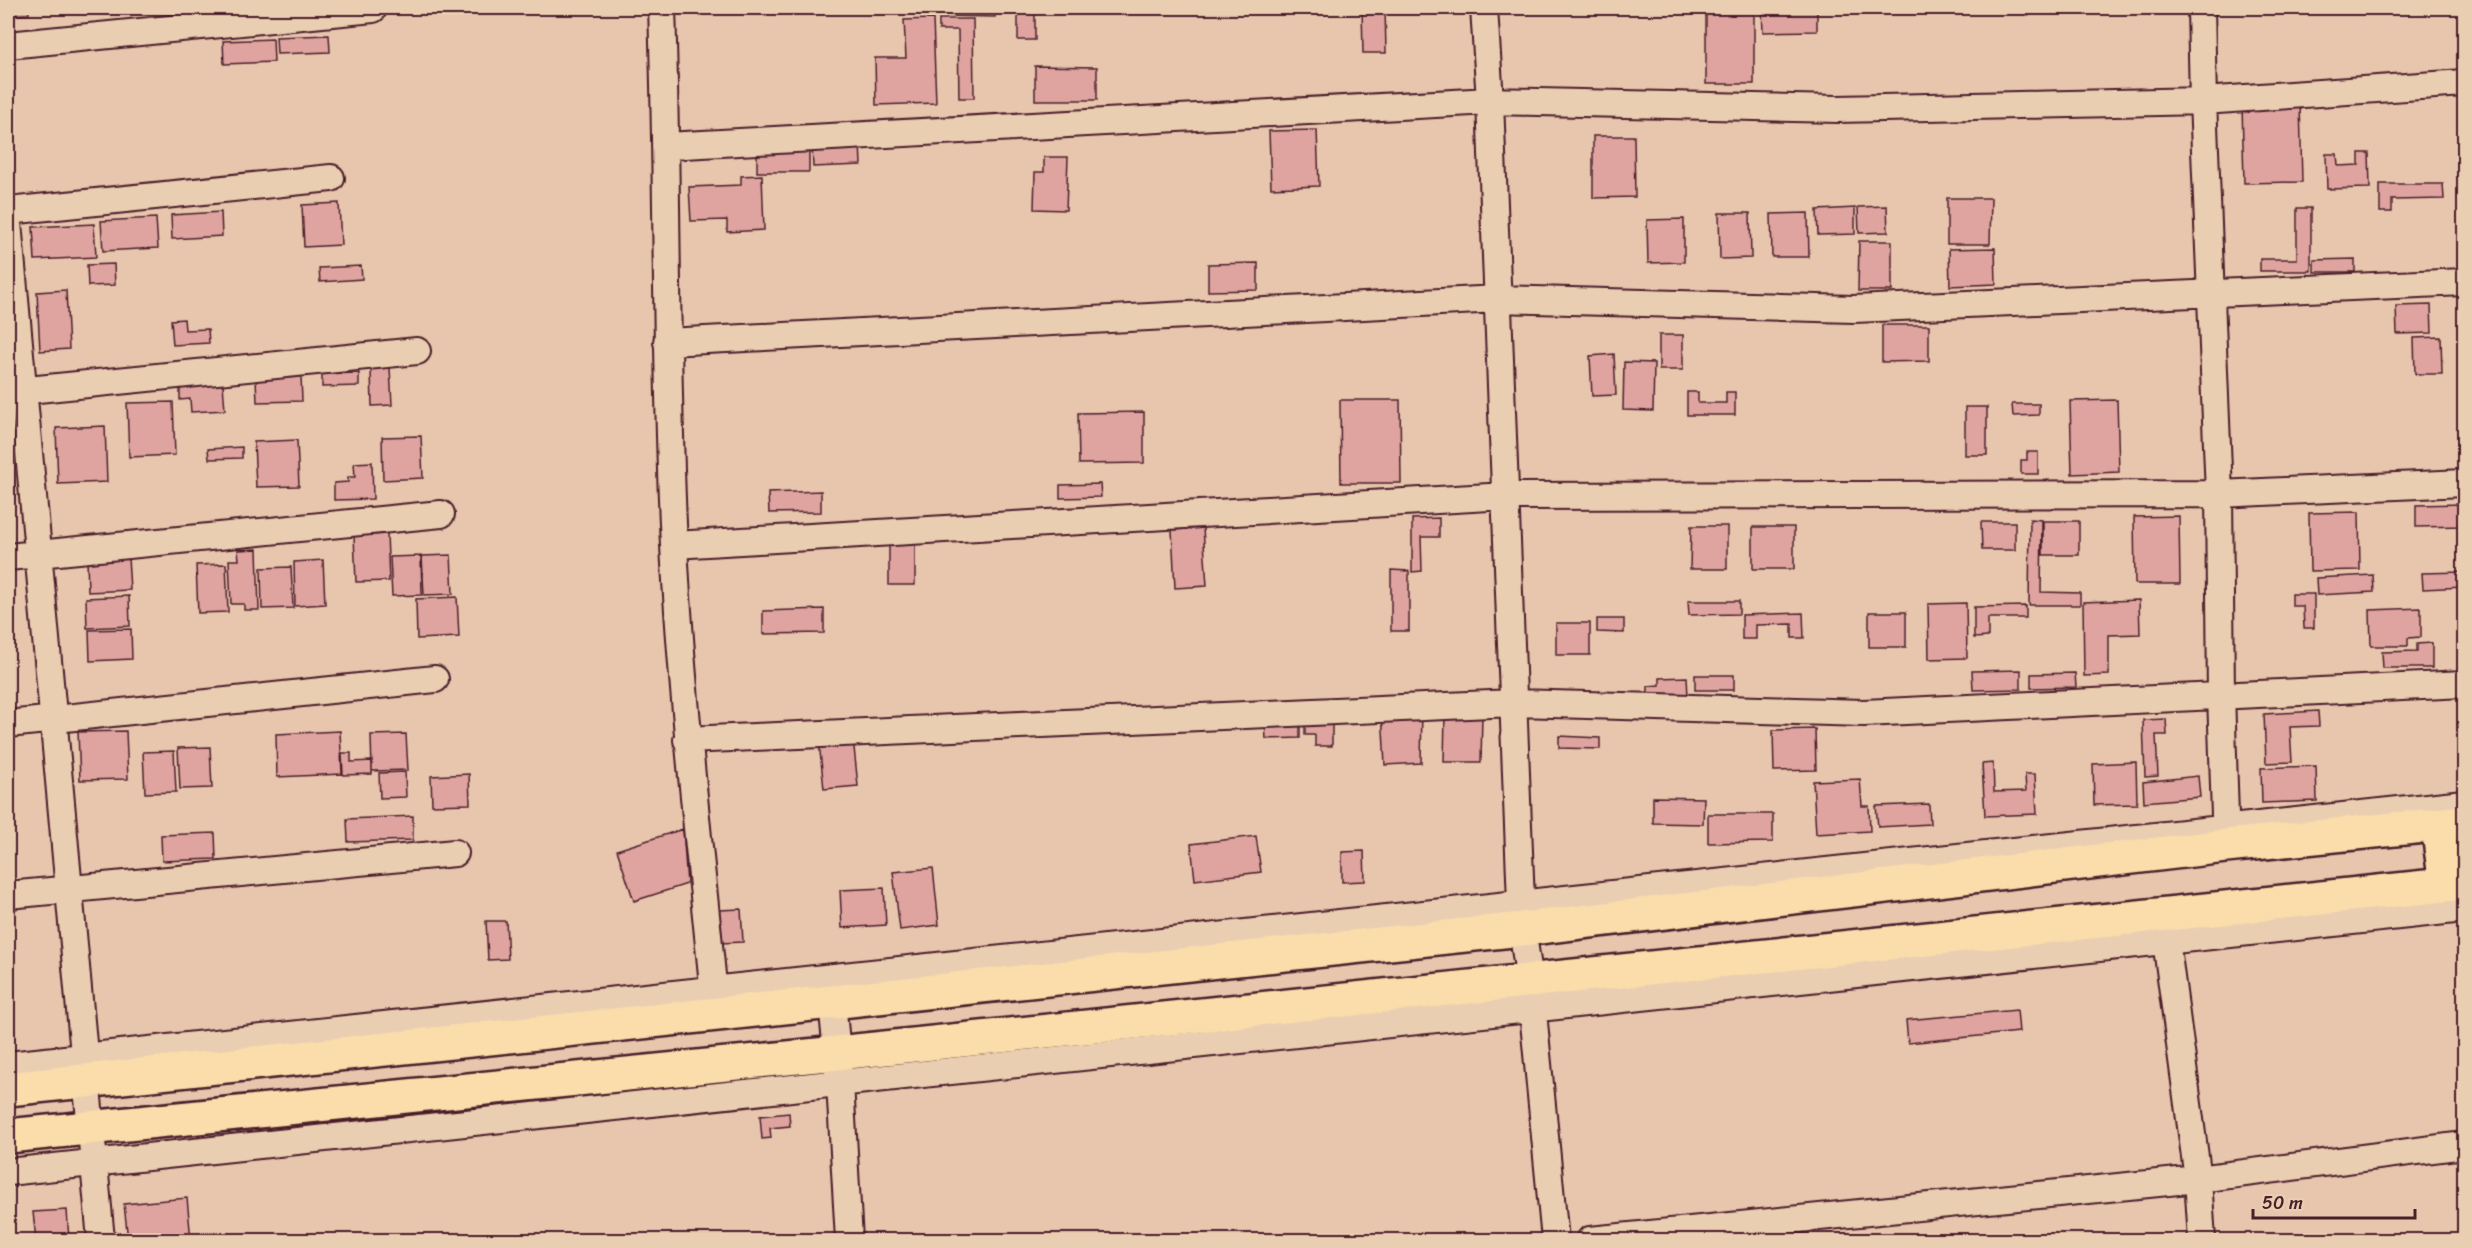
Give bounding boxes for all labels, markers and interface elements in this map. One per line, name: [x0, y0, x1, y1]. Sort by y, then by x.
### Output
scale bar: [2253, 1182, 2415, 1220]
text: 50 m: [2262, 1187, 2303, 1219]

